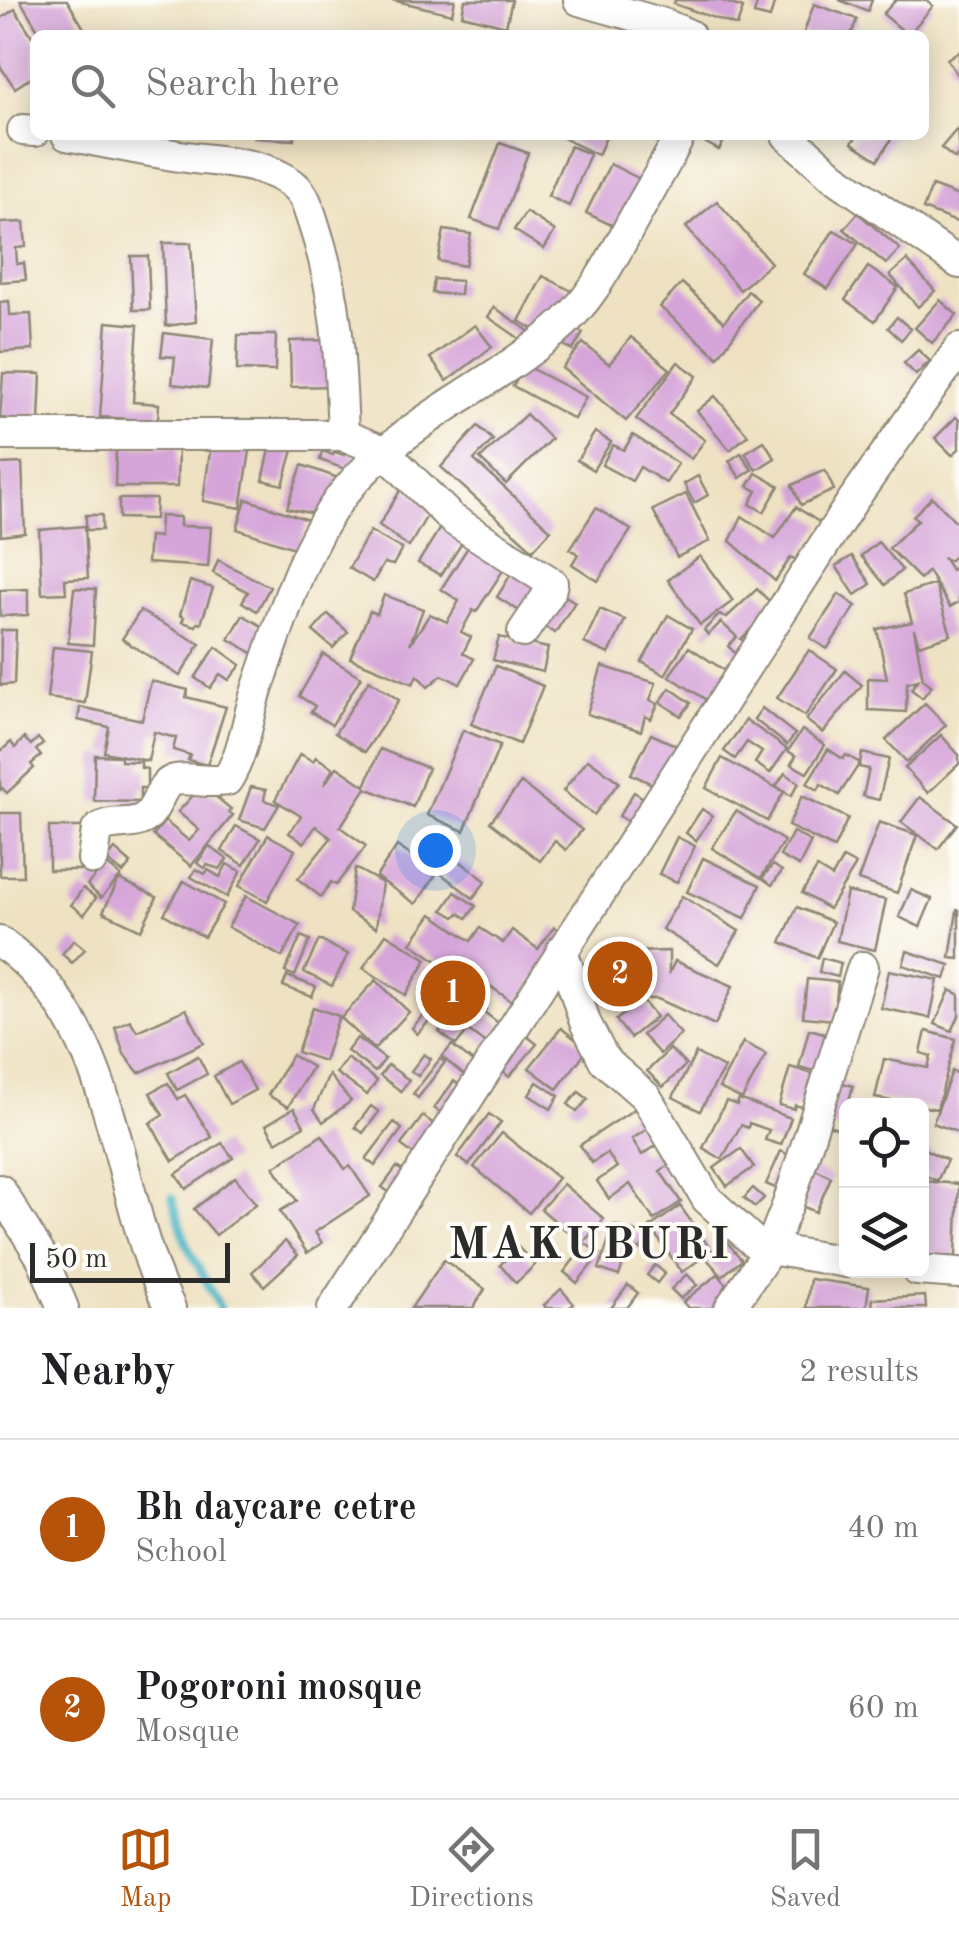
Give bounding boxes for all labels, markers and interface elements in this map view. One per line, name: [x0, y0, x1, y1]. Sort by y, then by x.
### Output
search box: [30, 30, 929, 140]
icon: search: [65, 58, 120, 113]
text: Search here: [145, 66, 340, 104]
your location: [410, 825, 461, 876]
pin: 2: [588, 936, 652, 1012]
pin: 1: [420, 956, 486, 1030]
map controls: [839, 1098, 929, 1278]
button: locate: [839, 1098, 929, 1188]
button: layers: [839, 1188, 929, 1278]
district label: MAKUBURI: [448, 1224, 732, 1269]
scale bar: [30, 1238, 230, 1282]
text: 50 m: [45, 1246, 108, 1274]
text: Nearby: [40, 1352, 176, 1394]
text: 2 results: [799, 1357, 919, 1389]
text: Bh daycare cetre: [135, 1490, 417, 1528]
text: 1: [63, 1513, 82, 1545]
text: 40 m: [848, 1513, 919, 1545]
text: School: [135, 1537, 227, 1569]
text: Pogoroni mosque: [135, 1670, 422, 1708]
text: 2: [63, 1693, 82, 1725]
text: 60 m: [848, 1693, 919, 1725]
text: Mosque: [135, 1717, 239, 1749]
tab: Map: [118, 1822, 173, 1917]
tab: Directions: [409, 1822, 534, 1917]
tab: Saved: [770, 1822, 841, 1917]

